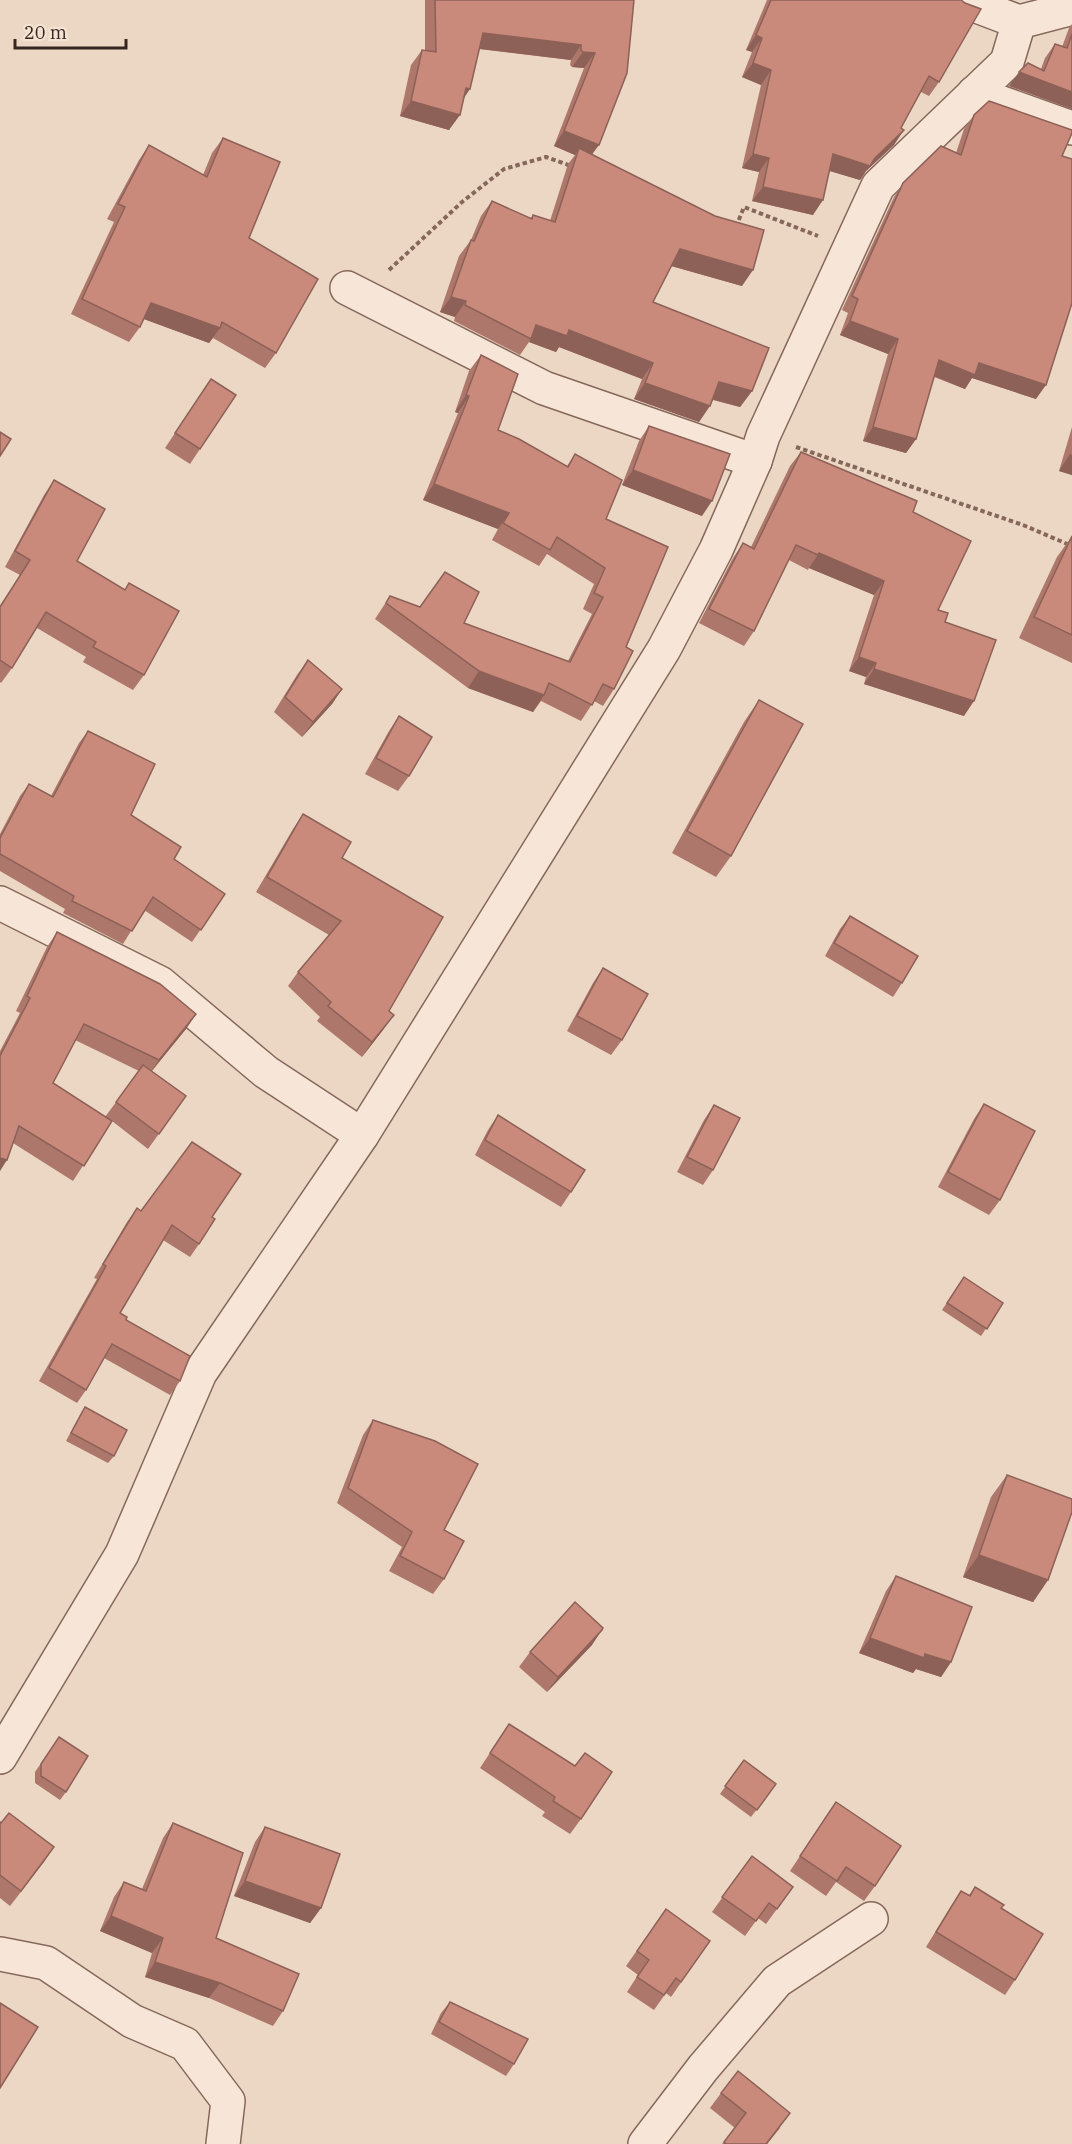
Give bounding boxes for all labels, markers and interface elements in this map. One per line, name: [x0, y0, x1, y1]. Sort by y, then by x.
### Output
scale bar: [15, 12, 126, 50]
text: 20 m: [24, 21, 67, 44]

